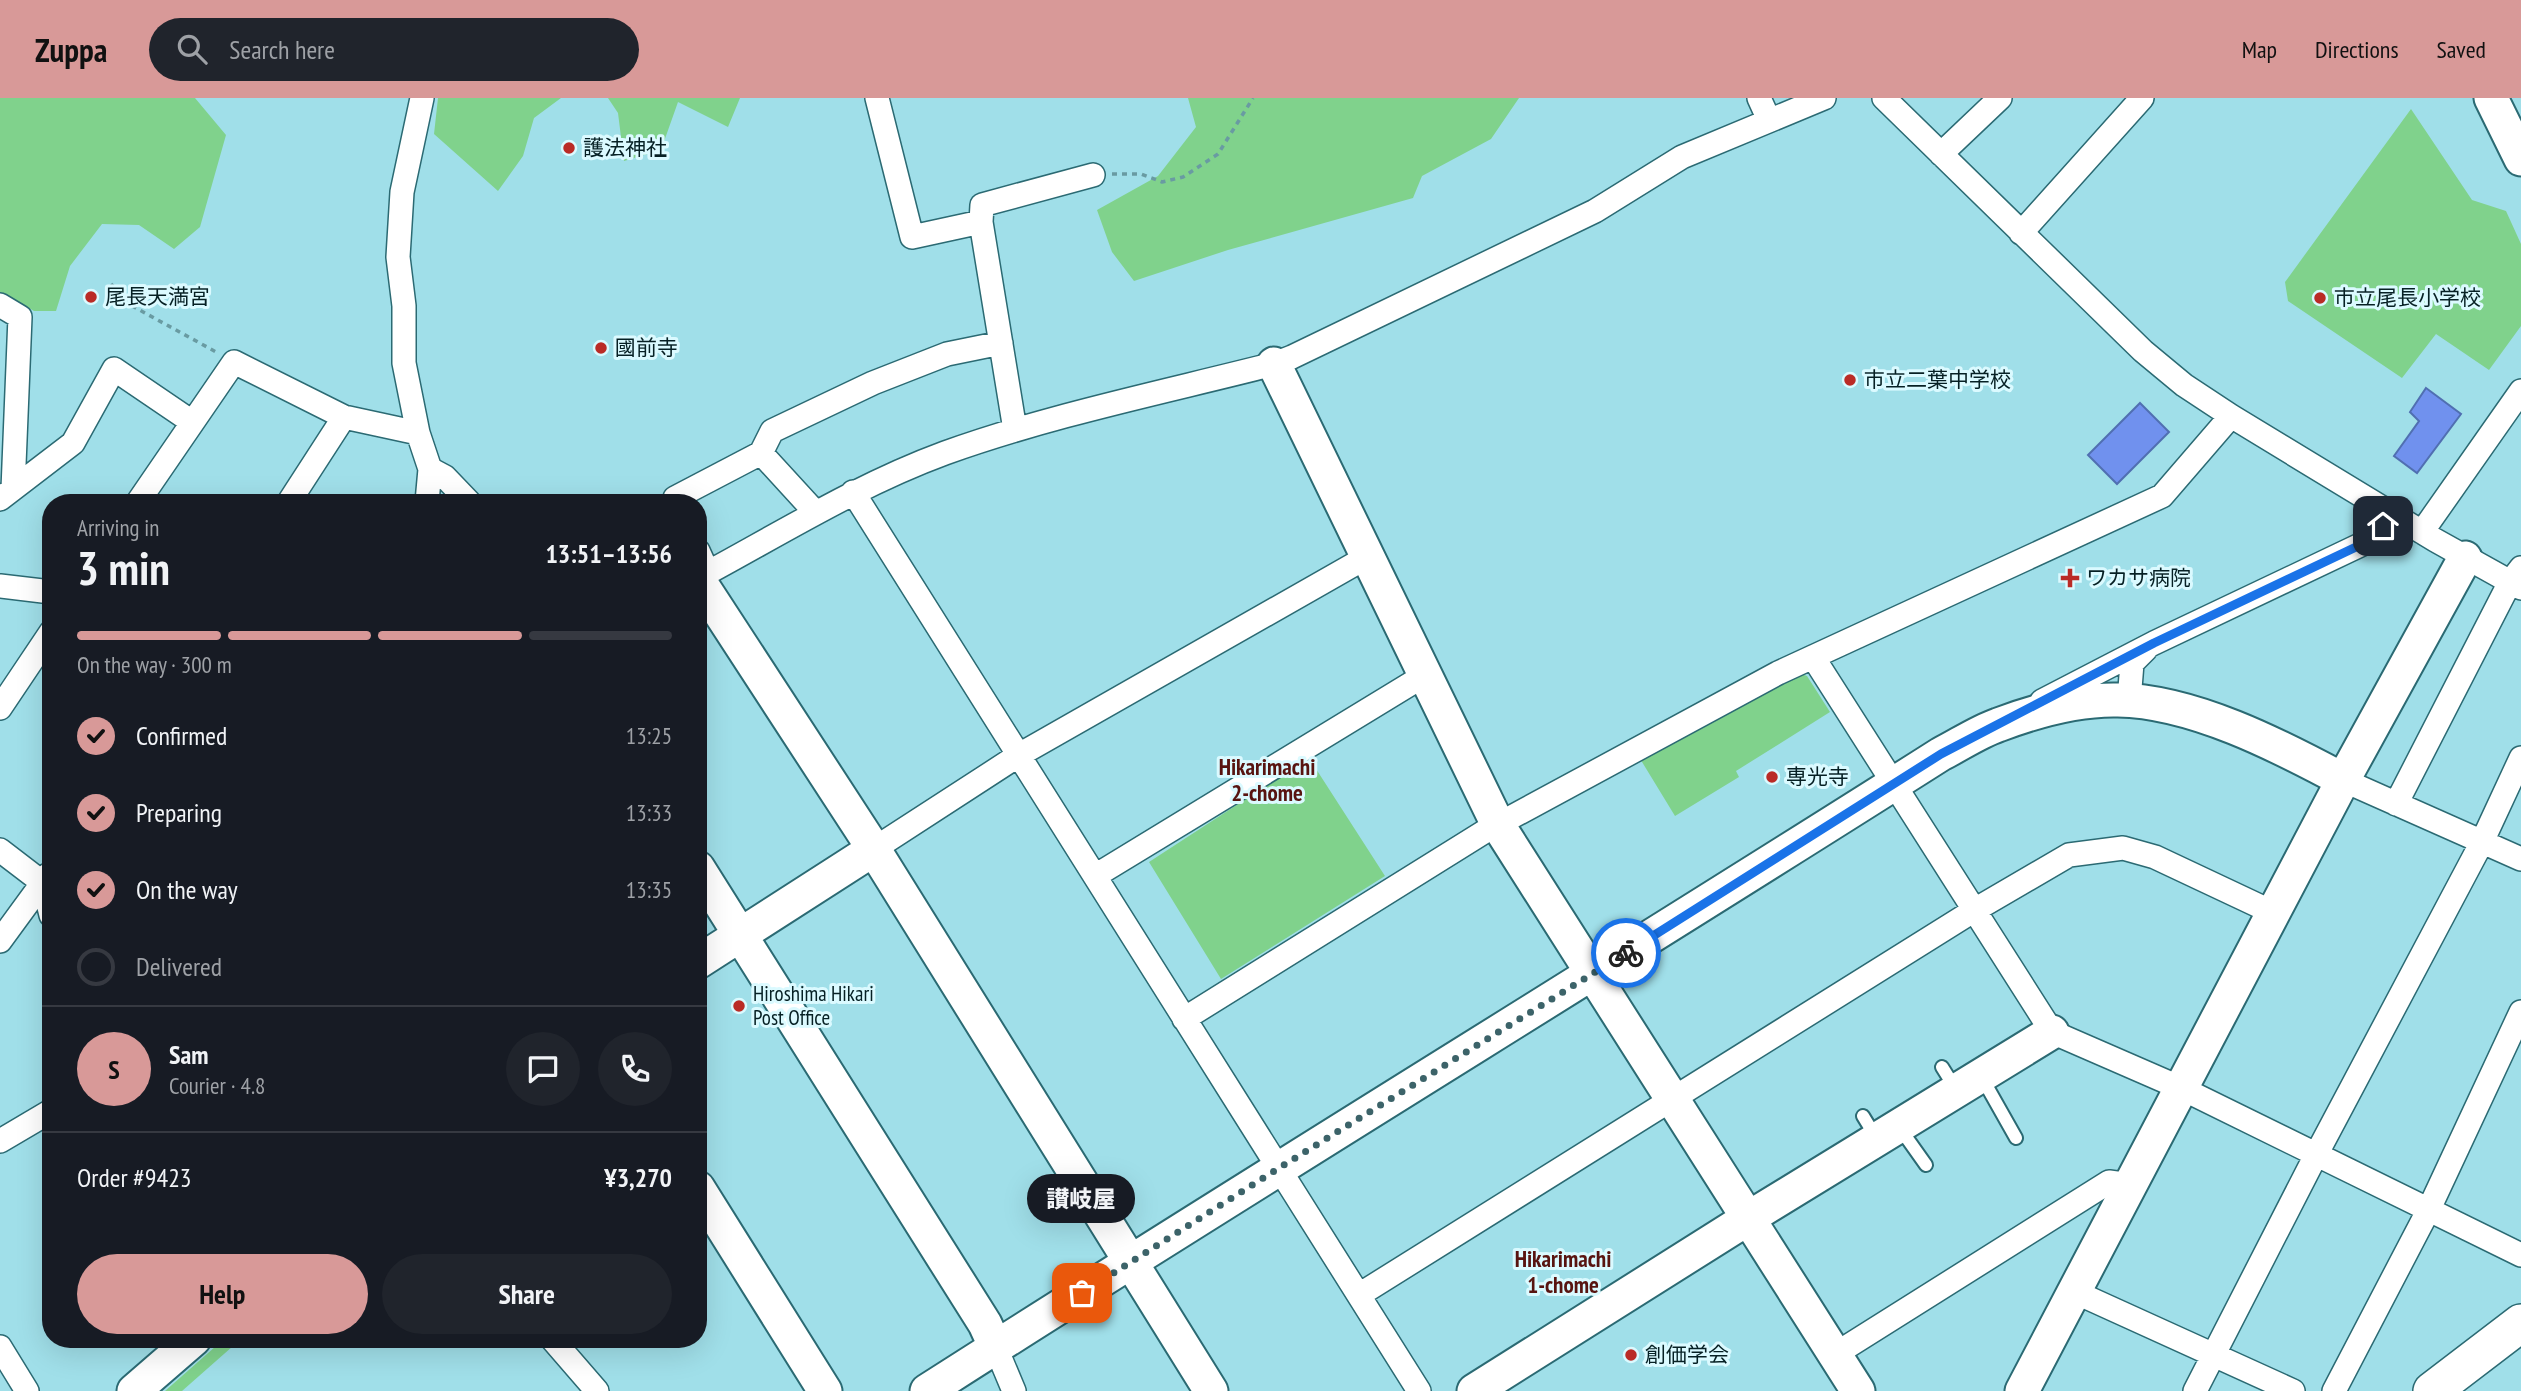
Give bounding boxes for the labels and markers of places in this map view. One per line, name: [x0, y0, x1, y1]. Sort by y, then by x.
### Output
place label: 護法神社: [583, 134, 667, 161]
marker: 護法神社: [561, 140, 577, 156]
place label: 尾長天満宮: [105, 283, 210, 310]
place label: 市立尾長小学校: [2334, 284, 2481, 311]
marker: 尾長天満宮: [83, 289, 99, 305]
marker: 市立尾長小学校: [2312, 290, 2328, 306]
place label: 國前寺: [615, 334, 678, 361]
marker: 國前寺: [593, 340, 609, 356]
place label: 市立二葉中学校: [1864, 366, 2011, 393]
marker: 市立二葉中学校: [1842, 372, 1858, 388]
pin: [2353, 496, 2413, 556]
place label: ワカサ病院: [2086, 564, 2191, 591]
marker: ワカサ病院: [2060, 568, 2080, 588]
place label: 専光寺: [1786, 763, 1849, 790]
marker: 専光寺: [1764, 769, 1780, 785]
place label: Hiroshima Hikari Post Office: [753, 980, 874, 1031]
marker: Hiroshima Hikari Post Office: [731, 998, 747, 1014]
callout: 讃岐屋: [1028, 1174, 1136, 1223]
pin: [1052, 1263, 1112, 1323]
place label: 創価学会: [1645, 1341, 1729, 1368]
marker: 創価学会: [1623, 1347, 1639, 1363]

